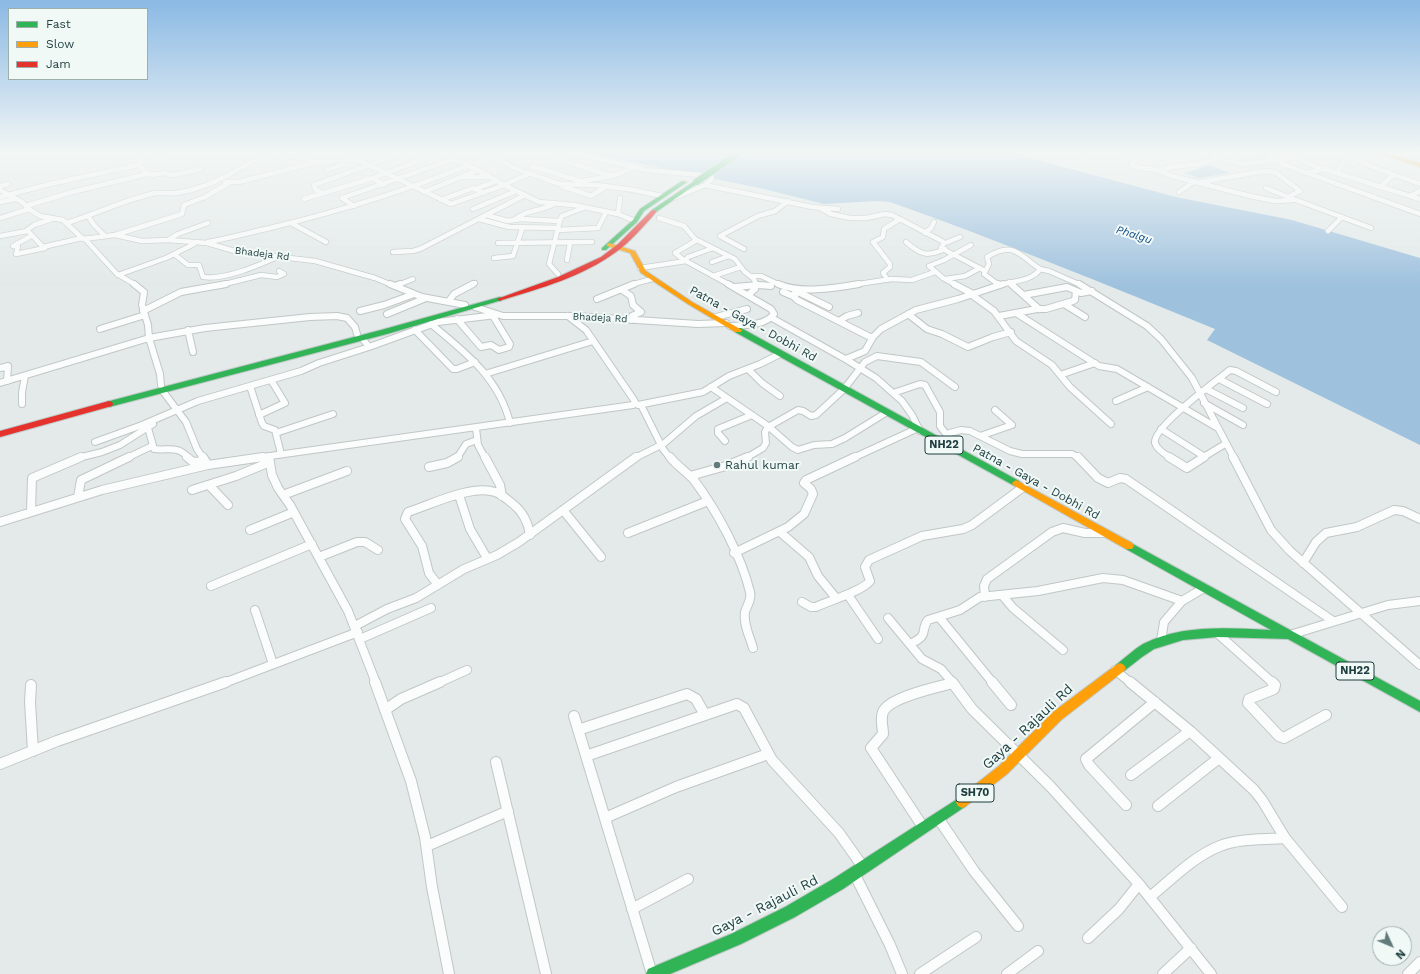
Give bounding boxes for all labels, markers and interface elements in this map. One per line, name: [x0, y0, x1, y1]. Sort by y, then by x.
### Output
legend: [8, 8, 148, 80]
text: Fast: [46, 17, 71, 31]
text: Slow: [46, 37, 74, 51]
text: Jam: [46, 57, 71, 71]
water label: Phalgu: [1115, 223, 1153, 247]
street label: Bhadeja Rd: [234, 245, 290, 263]
street label: Patna - Gaya - Dobhi Rd: [687, 283, 819, 365]
street label: Bhadeja Rd: [572, 311, 628, 325]
road number: NH22: [925, 436, 963, 454]
street label: Patna - Gaya - Dobhi Rd: [970, 441, 1102, 523]
place label: Rahul kumar: [725, 458, 800, 472]
marker: Rahul kumar: [712, 460, 722, 470]
road number: NH22: [1336, 662, 1374, 680]
street label: Gaya - Rajauli Rd: [979, 681, 1077, 773]
road number: SH70: [956, 784, 994, 802]
street label: Gaya - Rajauli Rd: [709, 872, 821, 940]
north arrow: [1372, 926, 1412, 966]
text: N: [1393, 947, 1408, 961]

